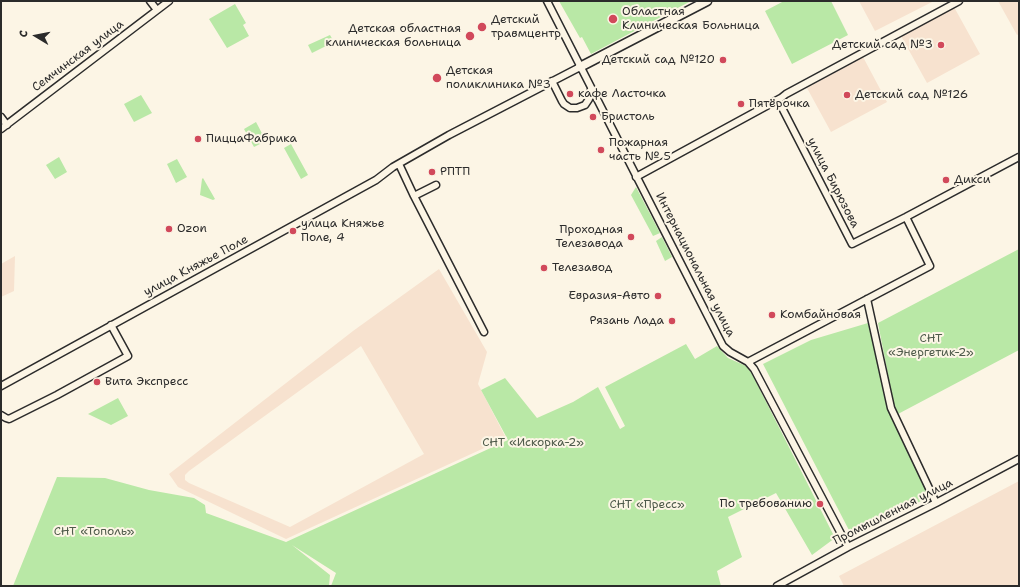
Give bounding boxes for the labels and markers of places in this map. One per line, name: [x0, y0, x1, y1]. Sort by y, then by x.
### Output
place label: Областная Клиническая Больница: [622, 5, 759, 33]
place label: Детский травмцентр: [491, 13, 561, 41]
marker: Областная Клиническая Больница: [607, 13, 619, 25]
marker: Детский травмцентр: [476, 21, 488, 33]
place label: Детская областная клиническая больница: [325, 22, 461, 50]
marker: Детская областная клиническая больница: [464, 30, 476, 42]
place label: Детский сад №3: [832, 38, 933, 52]
marker: Детский сад №3: [936, 40, 946, 50]
place label: Детский сад №120: [602, 53, 715, 67]
marker: Детский сад №120: [718, 55, 728, 65]
place label: Детская поликлиника №3: [446, 64, 551, 92]
marker: Детская поликлиника №3: [431, 72, 443, 84]
place label: кафе Ласточка: [578, 87, 666, 101]
place label: Детский сад №126: [855, 88, 968, 102]
marker: кафе Ласточка: [565, 89, 575, 99]
marker: Детский сад №126: [842, 90, 852, 100]
place label: Пятёрочка: [749, 97, 810, 111]
marker: Пятёрочка: [736, 99, 746, 109]
place label: Бристоль: [601, 110, 655, 124]
marker: Бристоль: [588, 112, 598, 122]
place label: ПиццаФабрика: [206, 132, 297, 146]
marker: ПиццаФабрика: [193, 134, 203, 144]
place label: Пожарная часть № 5: [609, 136, 671, 164]
marker: Пожарная часть № 5: [596, 145, 606, 155]
place label: РПТП: [440, 165, 470, 179]
marker: РПТП: [427, 167, 437, 177]
place label: Дикси: [954, 173, 991, 187]
marker: Дикси: [941, 175, 951, 185]
place label: улица Княжье Поле, 4: [301, 217, 384, 245]
place label: Ozon: [177, 222, 207, 236]
place label: Проходная Телезавода: [555, 223, 623, 251]
marker: Ozon: [164, 224, 174, 234]
marker: улица Княжье Поле, 4: [288, 226, 298, 236]
marker: Проходная Телезавода: [626, 232, 636, 242]
place label: Телезавод: [552, 261, 612, 275]
marker: Телезавод: [539, 263, 549, 273]
place label: Евразия-Авто: [569, 289, 650, 303]
marker: Евразия-Авто: [653, 291, 663, 301]
place label: Комбайновая: [780, 308, 861, 322]
marker: Комбайновая: [767, 310, 777, 320]
place label: Рязань Лада: [589, 314, 664, 328]
marker: Рязань Лада: [667, 316, 677, 326]
place label: Вита Экспресс: [105, 375, 188, 389]
marker: Вита Экспресс: [92, 377, 102, 387]
place label: По требованию: [720, 497, 812, 511]
marker: По требованию: [815, 499, 825, 509]

